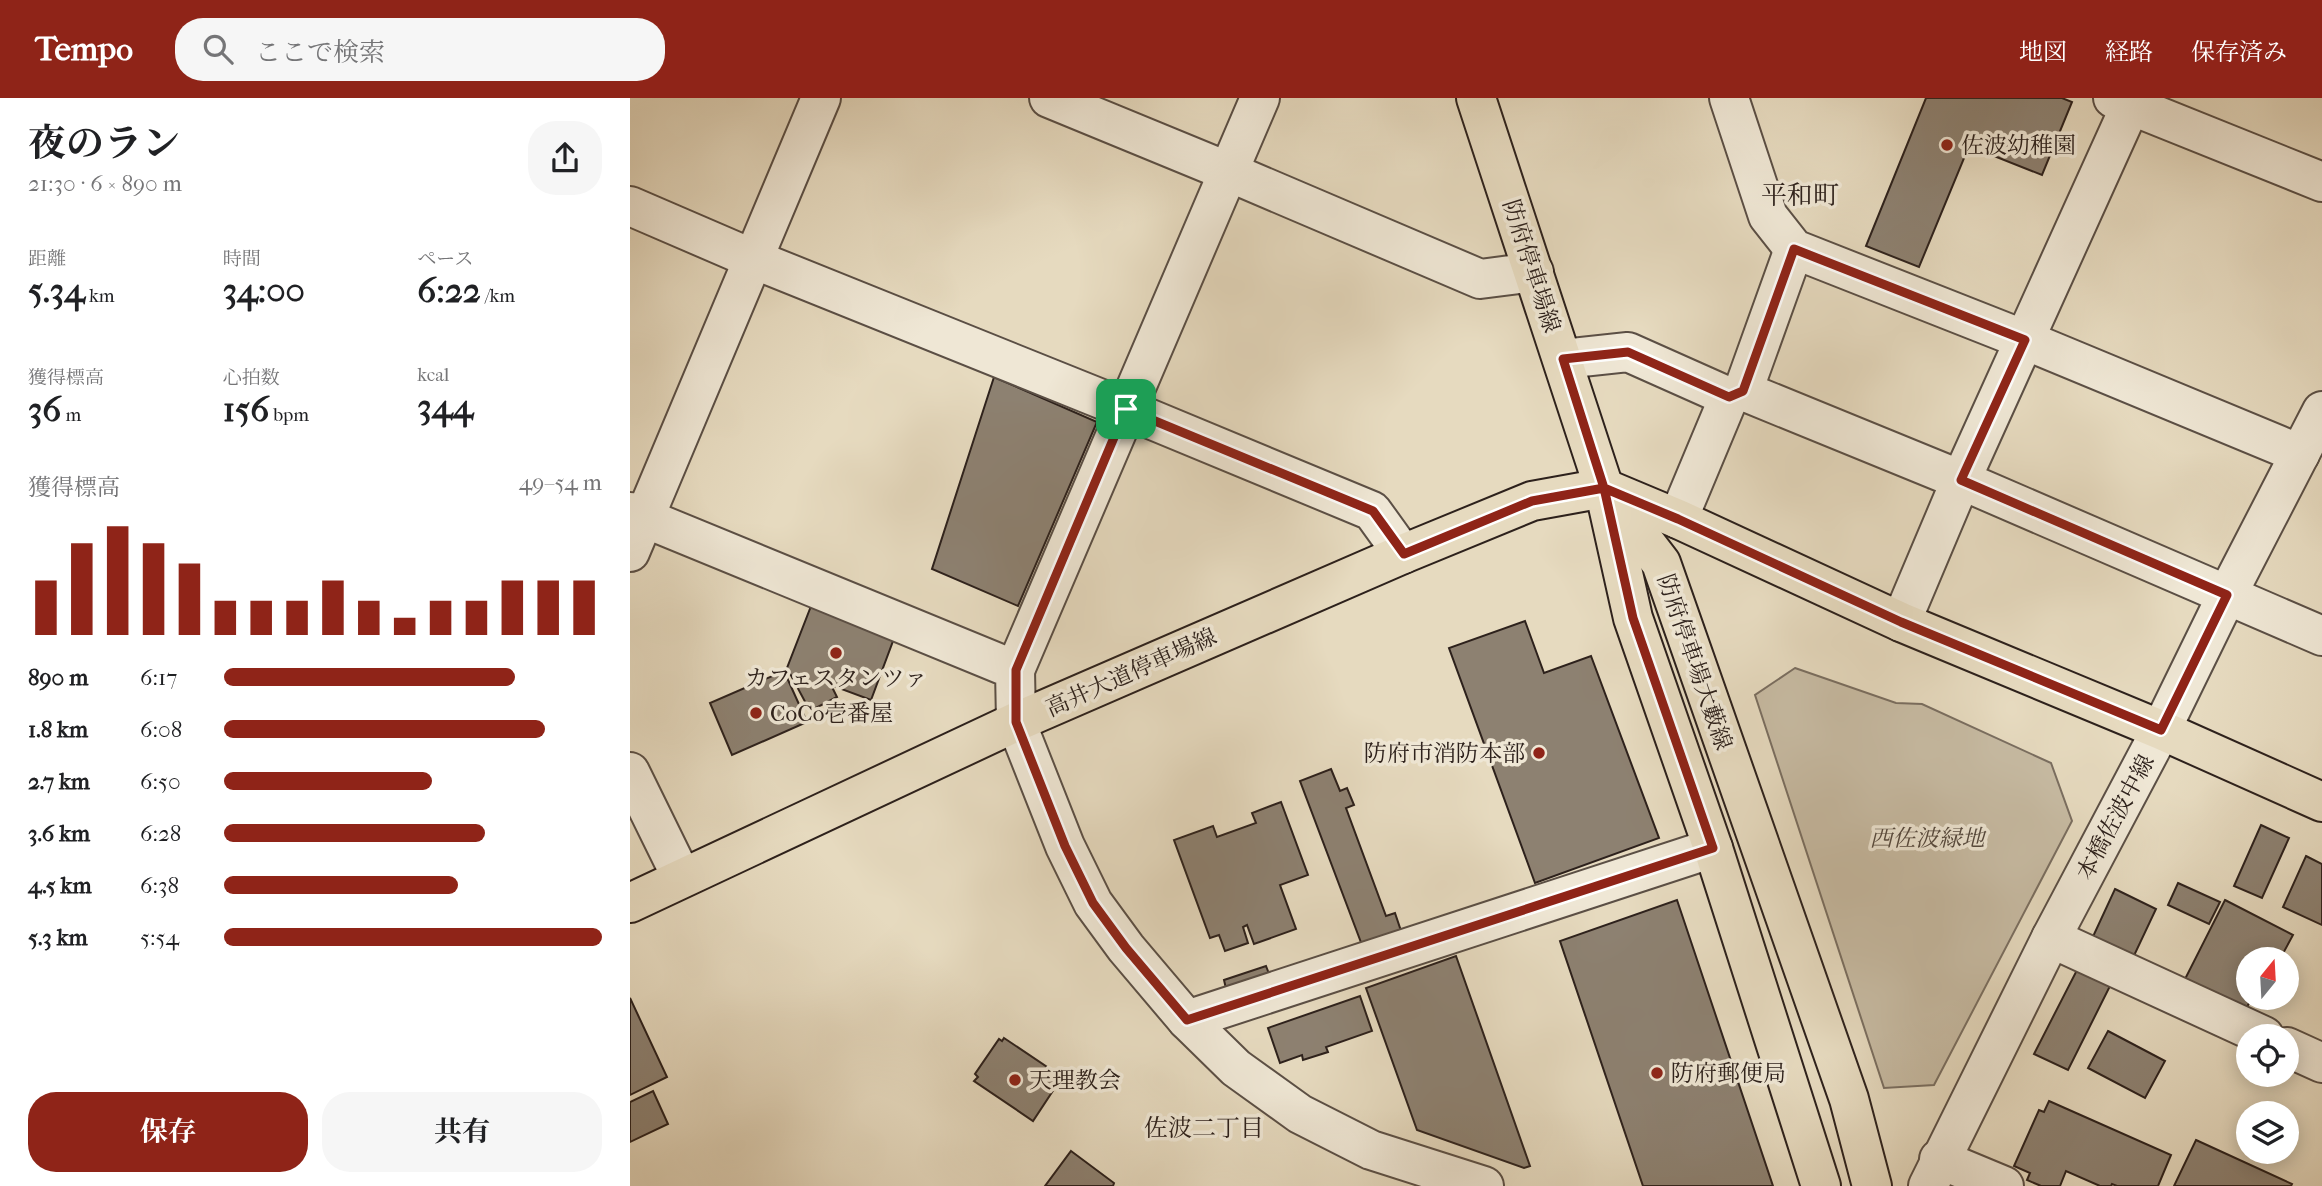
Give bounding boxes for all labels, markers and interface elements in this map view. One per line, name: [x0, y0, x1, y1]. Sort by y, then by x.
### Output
search box: [175, 18, 665, 81]
text: Tempo: [35, 30, 133, 69]
icon: search: [199, 30, 237, 68]
text: ここで検索: [255, 37, 385, 68]
text: 地図: [2019, 38, 2067, 66]
text: 経路: [2105, 38, 2153, 66]
text: 保存済み: [2191, 38, 2287, 66]
text: 夜のラン: [28, 121, 180, 166]
button: share: [528, 121, 602, 195]
place label: 佐波幼稚園: [1961, 132, 2076, 159]
marker: 佐波幼稚園: [1939, 137, 1955, 153]
text: 21:30 · 6 × 890 m: [28, 170, 182, 197]
district label: 平和町: [1761, 180, 1839, 211]
street label: 防府停車場線: [1497, 196, 1566, 336]
text: 距離: [28, 248, 66, 270]
text: 時間: [223, 248, 261, 270]
text: ペース: [417, 248, 473, 270]
text: 5.34: [28, 270, 85, 311]
text: 34:00: [223, 270, 305, 311]
text: 6:22: [417, 270, 481, 311]
text: km: [85, 285, 115, 307]
text: /km: [481, 285, 515, 307]
text: kcal: [417, 364, 449, 386]
text: 獲得標高: [28, 367, 104, 389]
text: 心拍数: [223, 367, 280, 389]
pin: [1096, 379, 1156, 439]
text: 344: [417, 386, 473, 427]
text: 36: [28, 389, 61, 430]
text: 156: [223, 389, 269, 430]
icon: arrive: [1107, 390, 1145, 428]
text: m: [61, 404, 81, 426]
text: bpm: [269, 404, 309, 426]
text: 49–54 m: [519, 469, 602, 496]
text: 獲得標高: [28, 474, 120, 501]
street label: 防府停車場大藪線: [1652, 571, 1737, 754]
street label: 高井大道停車場線: [1042, 623, 1221, 722]
marker: カフェスタンツァ: [828, 645, 844, 661]
text: 890 m: [28, 664, 88, 691]
text: 6:17: [140, 664, 177, 691]
place label: カフェスタンツァ: [745, 665, 927, 692]
place label: CoCo壱番屋: [770, 700, 893, 727]
marker: CoCo壱番屋: [748, 705, 764, 721]
text: 1.8 km: [28, 716, 88, 743]
text: 6:08: [140, 716, 182, 743]
place label: 防府市消防本部: [1364, 740, 1525, 767]
marker: 防府市消防本部: [1531, 745, 1547, 761]
street label: 本橋佐波中線: [2071, 750, 2160, 884]
text: 2.7 km: [28, 768, 90, 795]
text: 6:50: [140, 768, 181, 795]
text: 3.6 km: [28, 820, 90, 847]
text: 6:28: [140, 820, 181, 847]
park label: 西佐波緑地: [1870, 825, 1988, 852]
text: 4.5 km: [28, 872, 92, 899]
text: 6:38: [140, 872, 179, 899]
text: 5.3 km: [28, 924, 88, 951]
text: 5:54: [140, 924, 179, 951]
north arrow: [2236, 947, 2300, 1010]
map controls: [2236, 947, 2299, 1164]
button: locate: [2236, 1024, 2299, 1087]
place label: 防府郵便局: [1671, 1060, 1786, 1087]
marker: 防府郵便局: [1649, 1065, 1665, 1081]
place label: 天理教会: [1029, 1067, 1121, 1094]
marker: 天理教会: [1007, 1072, 1023, 1088]
button: 保存: [28, 1092, 308, 1172]
button: 共有: [322, 1092, 602, 1172]
button: layers: [2236, 1101, 2299, 1164]
district label: 佐波二丁目: [1144, 1114, 1264, 1142]

